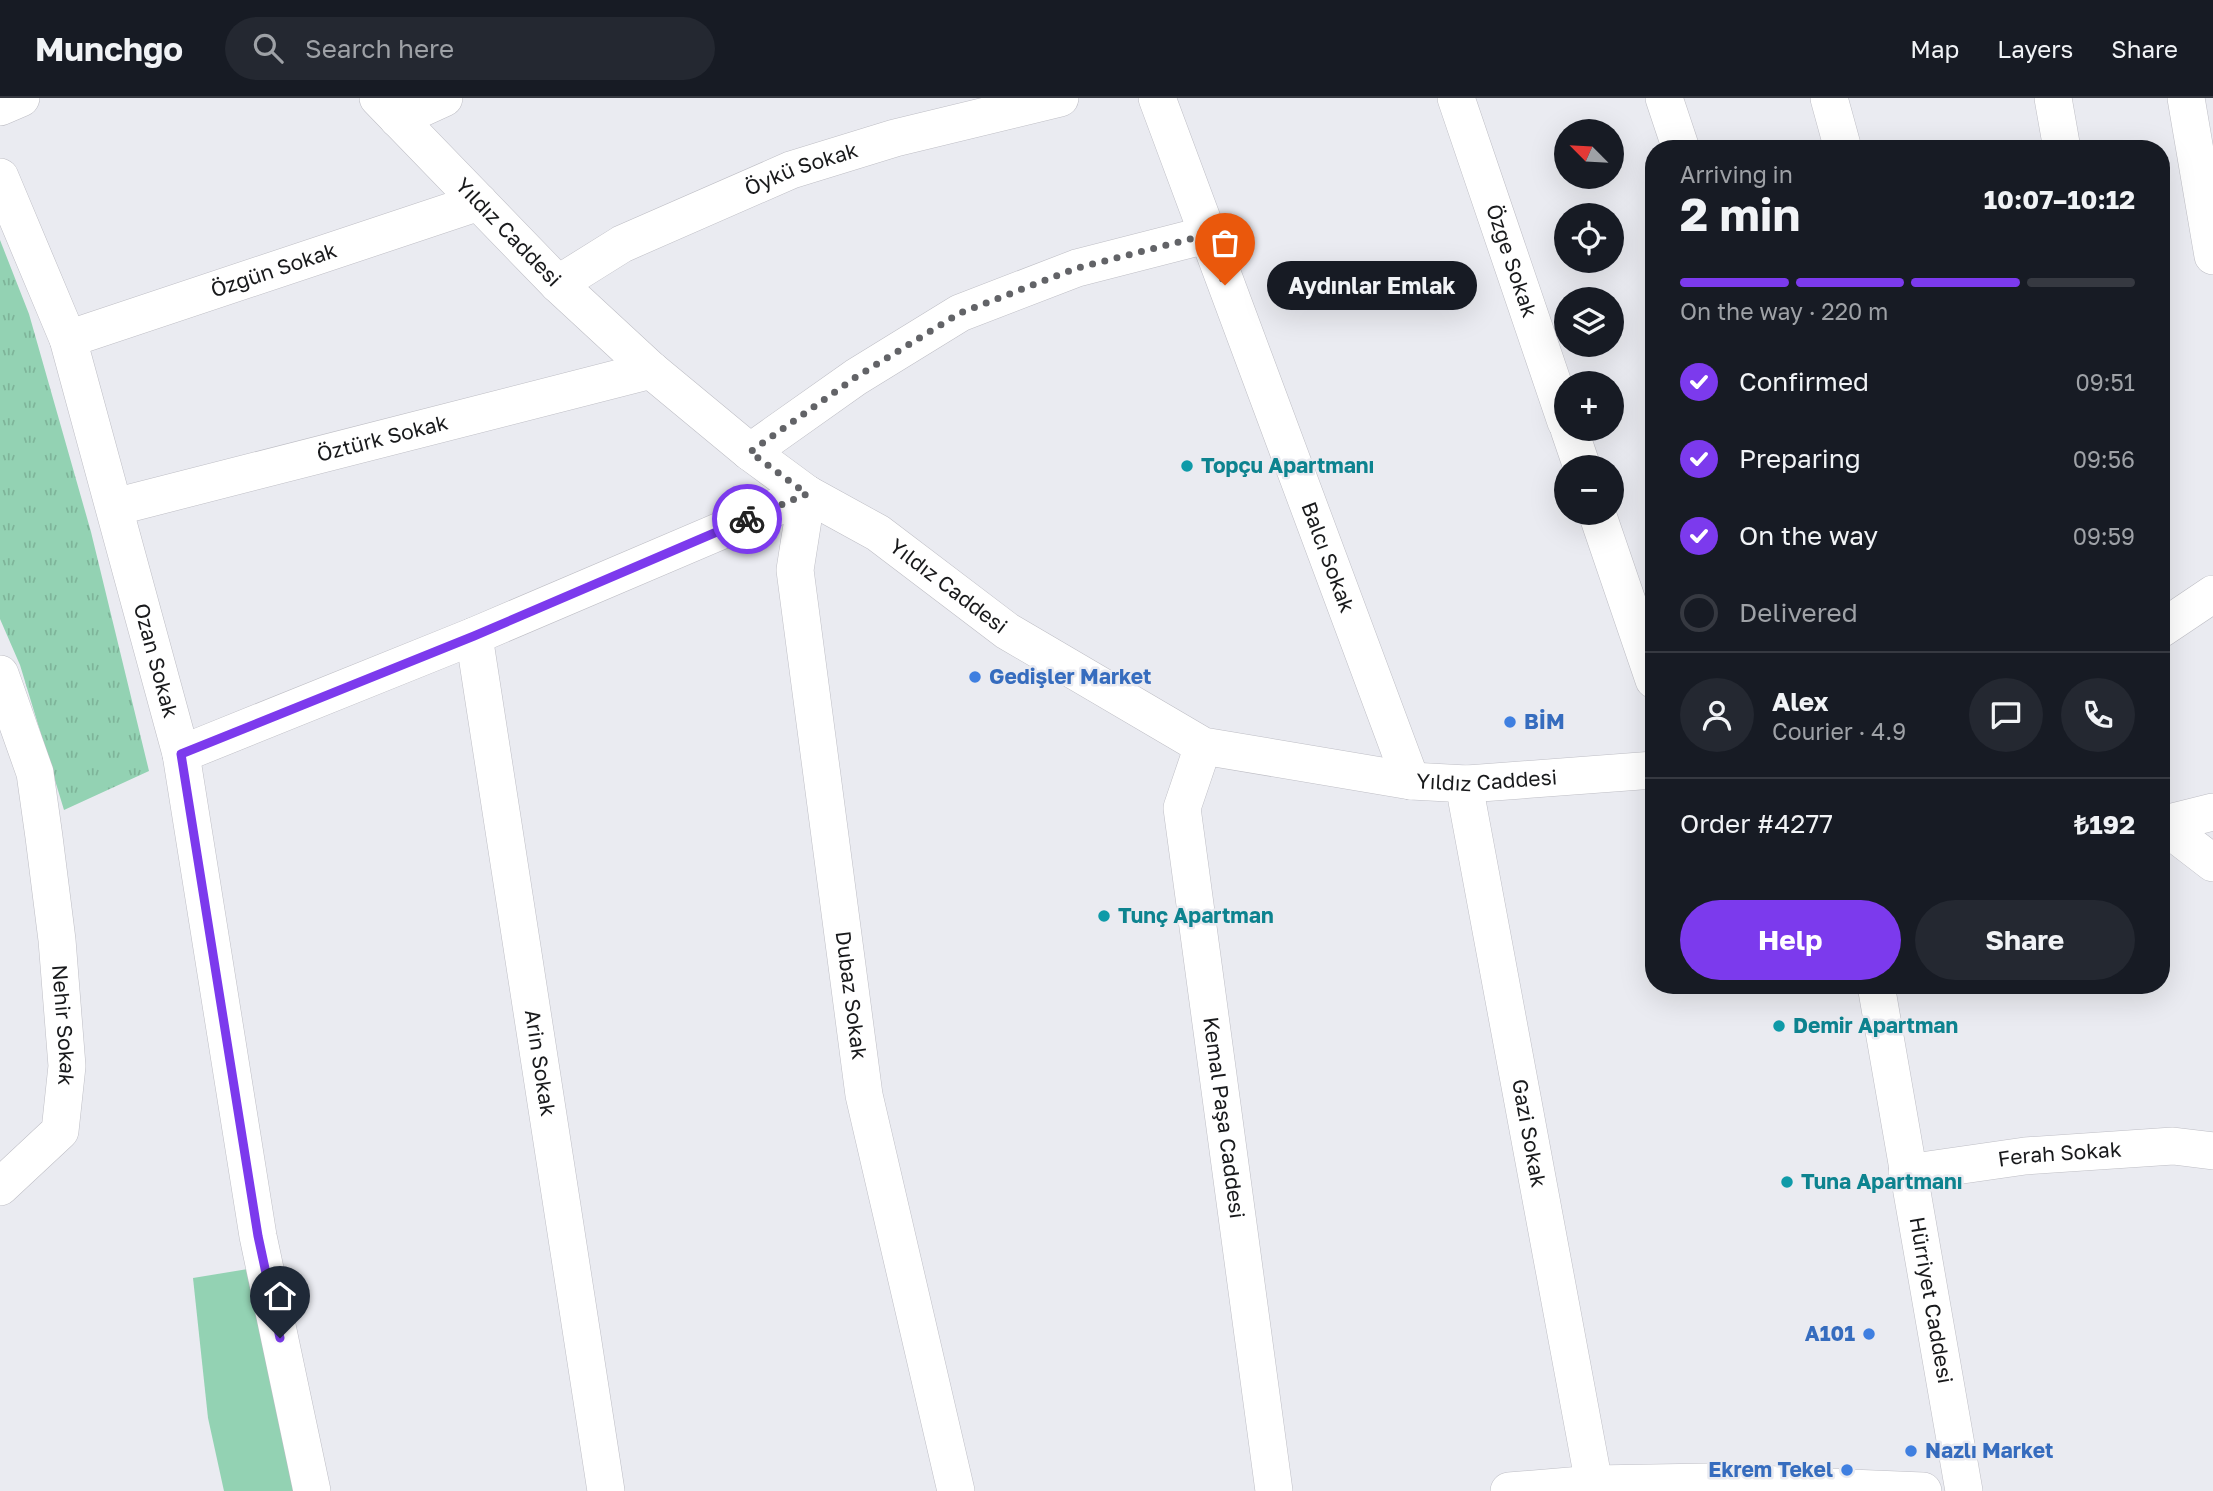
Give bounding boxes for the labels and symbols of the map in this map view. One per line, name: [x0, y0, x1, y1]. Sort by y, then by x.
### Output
north arrow: [1554, 119, 1624, 189]
street label: Öykü Sokak: [740, 136, 861, 201]
street label: Yıldız Caddesi: [450, 172, 567, 291]
street label: Özge Sokak: [1481, 201, 1544, 321]
pin: [1195, 213, 1255, 285]
street label: Özgün Sokak: [207, 236, 340, 303]
callout: Aydınlar Emlak: [1267, 260, 1477, 310]
street label: Öztürk Sokak: [314, 408, 451, 467]
place label: Topçu Apartmanı: [1201, 452, 1374, 478]
marker: Topçu Apartmanı: [1179, 458, 1195, 474]
courier: [712, 484, 782, 554]
street label: Balcı Sokak: [1296, 498, 1361, 616]
street label: Yıldız Caddesi: [885, 532, 1013, 639]
street label: Ozan Sokak: [129, 600, 185, 721]
place label: Gedişler Market: [989, 663, 1152, 689]
marker: Gedişler Market: [967, 669, 983, 685]
place label: BİM: [1524, 708, 1565, 734]
marker: BİM: [1502, 714, 1518, 730]
street label: Yıldız Caddesi: [1416, 763, 1558, 796]
place label: Tunç Apartman: [1118, 902, 1274, 928]
marker: Tunç Apartman: [1096, 908, 1112, 924]
street label: Dubaz Sokak: [831, 929, 873, 1061]
street label: Nehir Sokak: [47, 964, 81, 1087]
street label: Arin Sokak: [520, 1008, 562, 1118]
place label: Demir Apartman: [1793, 1012, 1958, 1038]
street label: Kemal Paşa Caddesi: [1198, 1015, 1251, 1220]
marker: Demir Apartman: [1771, 1018, 1787, 1034]
street label: Gazi Sokak: [1507, 1077, 1553, 1190]
street label: Ferah Sokak: [1996, 1135, 2122, 1172]
place label: Tuna Apartmanı: [1801, 1168, 1962, 1194]
marker: Tuna Apartmanı: [1779, 1174, 1795, 1190]
street label: Hürriyet Caddesi: [1905, 1215, 1959, 1386]
pin: [250, 1266, 310, 1338]
place label: A101: [1805, 1320, 1855, 1346]
marker: A101: [1861, 1326, 1877, 1342]
place label: Nazlı Market: [1925, 1437, 2053, 1463]
marker: Nazlı Market: [1903, 1443, 1919, 1459]
place label: Ekrem Tekel: [1708, 1456, 1833, 1482]
marker: Ekrem Tekel: [1839, 1462, 1855, 1478]

